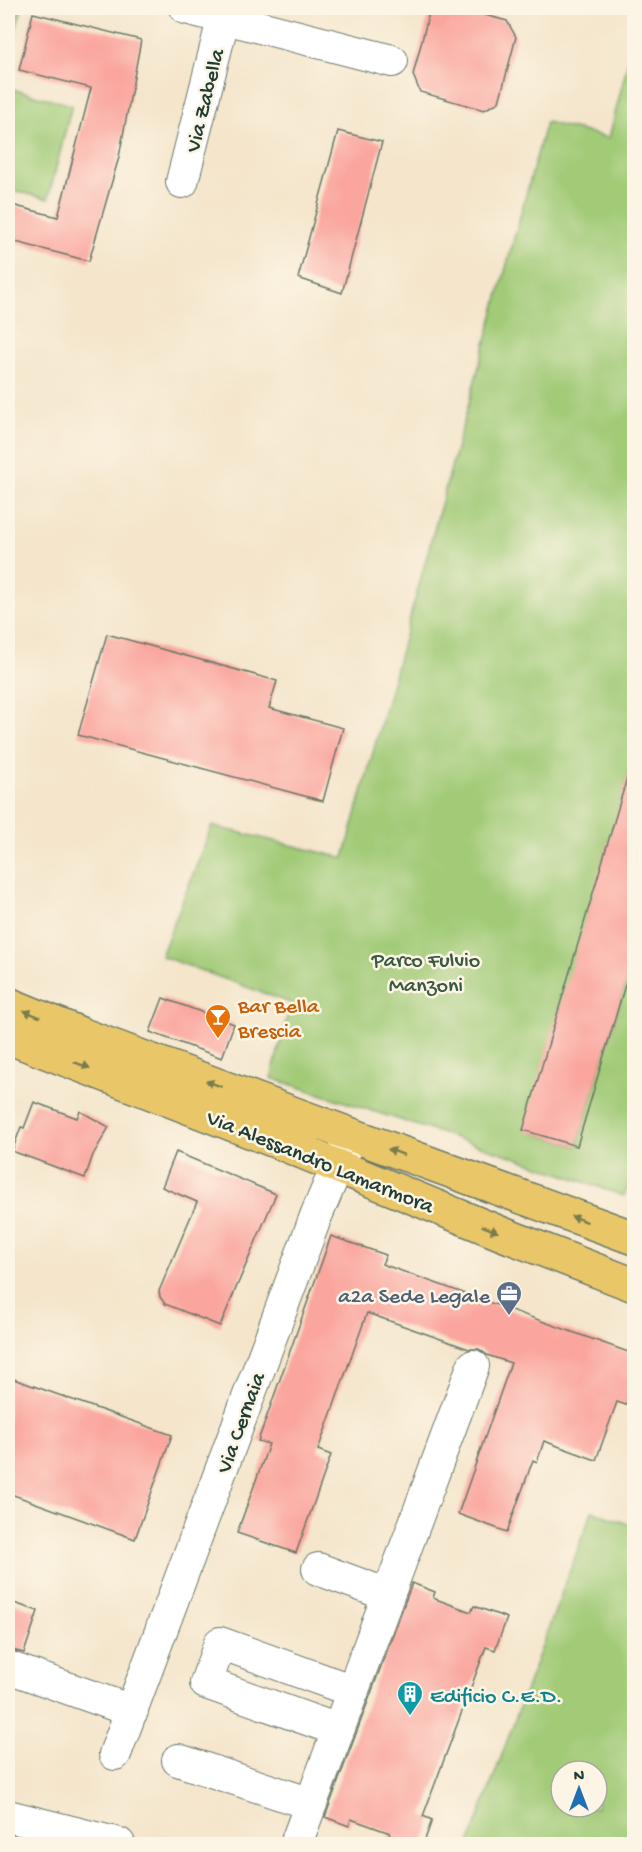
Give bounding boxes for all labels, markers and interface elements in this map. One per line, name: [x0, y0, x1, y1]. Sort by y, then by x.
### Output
street label: Via Zabella: [181, 46, 232, 156]
park label: Parco Fulvio Manzoni: [371, 949, 480, 1000]
place label: Bar Bella Brescia: [237, 995, 320, 1046]
bar icon: Bar Bella Brescia: [203, 1002, 233, 1040]
one-way arrow: [22, 1009, 40, 1019]
one-way arrow: [73, 1061, 91, 1071]
one-way arrow: [204, 1078, 222, 1088]
street label: Via Alessandro Lamarmora: [201, 1106, 438, 1222]
one-way arrow: [387, 1146, 405, 1156]
one-way arrow: [570, 1213, 588, 1223]
one-way arrow: [481, 1224, 499, 1234]
office icon: a2a Sede Legale: [494, 1279, 524, 1317]
place label: a2a Sede Legale: [338, 1285, 491, 1311]
street label: Via Cernaia: [212, 1369, 273, 1478]
building icon: Edificio C.E.D.: [395, 1679, 425, 1717]
place label: Edificio C.E.D.: [430, 1685, 562, 1711]
north arrow: [549, 1759, 609, 1819]
text: N: [574, 1768, 585, 1787]

